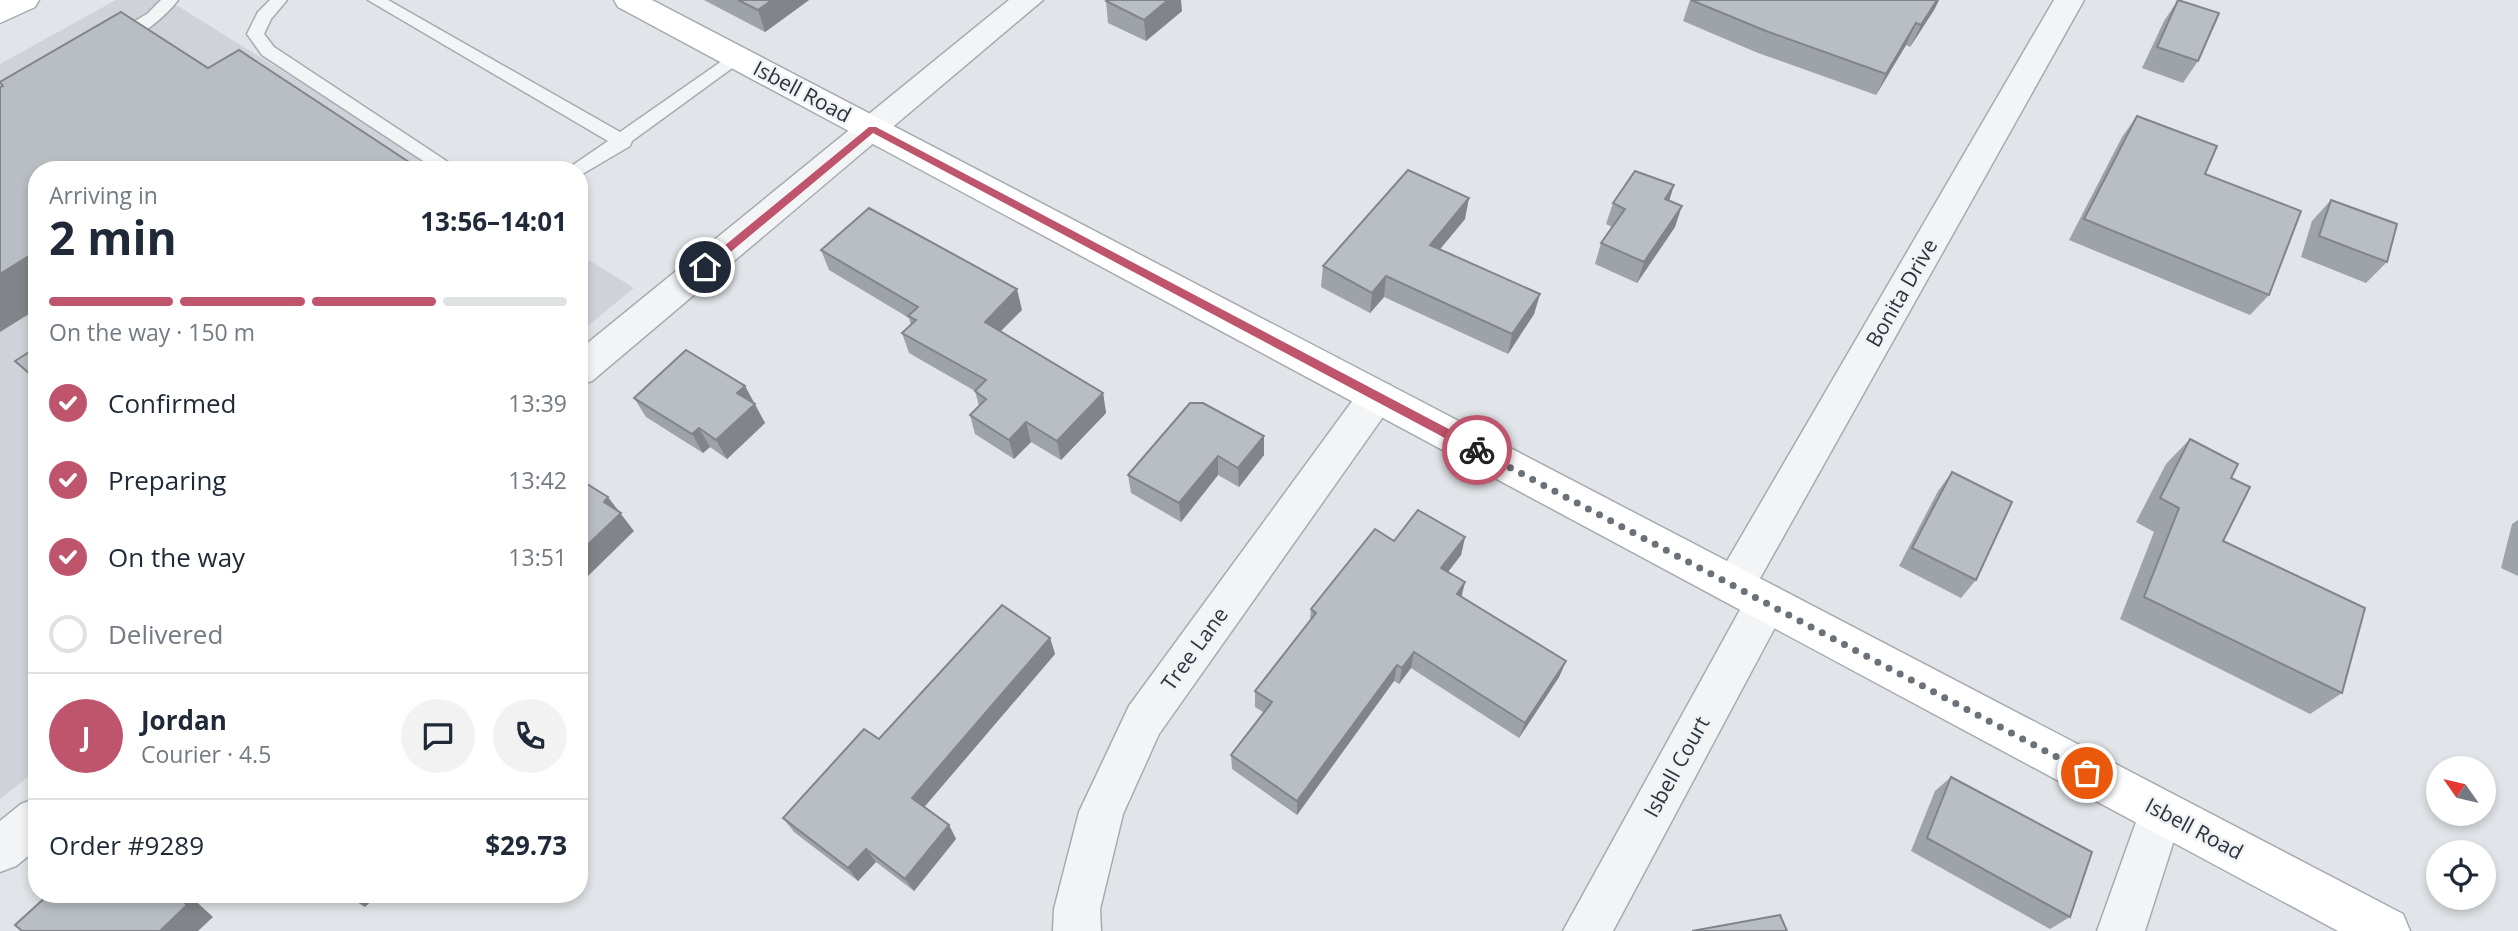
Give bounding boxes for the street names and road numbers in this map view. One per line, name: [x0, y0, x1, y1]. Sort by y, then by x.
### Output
street label: Isbell Road: [749, 54, 856, 129]
street label: Bonita Drive: [1859, 233, 1943, 352]
street label: Tree Lane: [1155, 601, 1234, 696]
street label: Isbell Court: [1637, 711, 1715, 822]
street label: Isbell Road: [2141, 791, 2248, 866]

